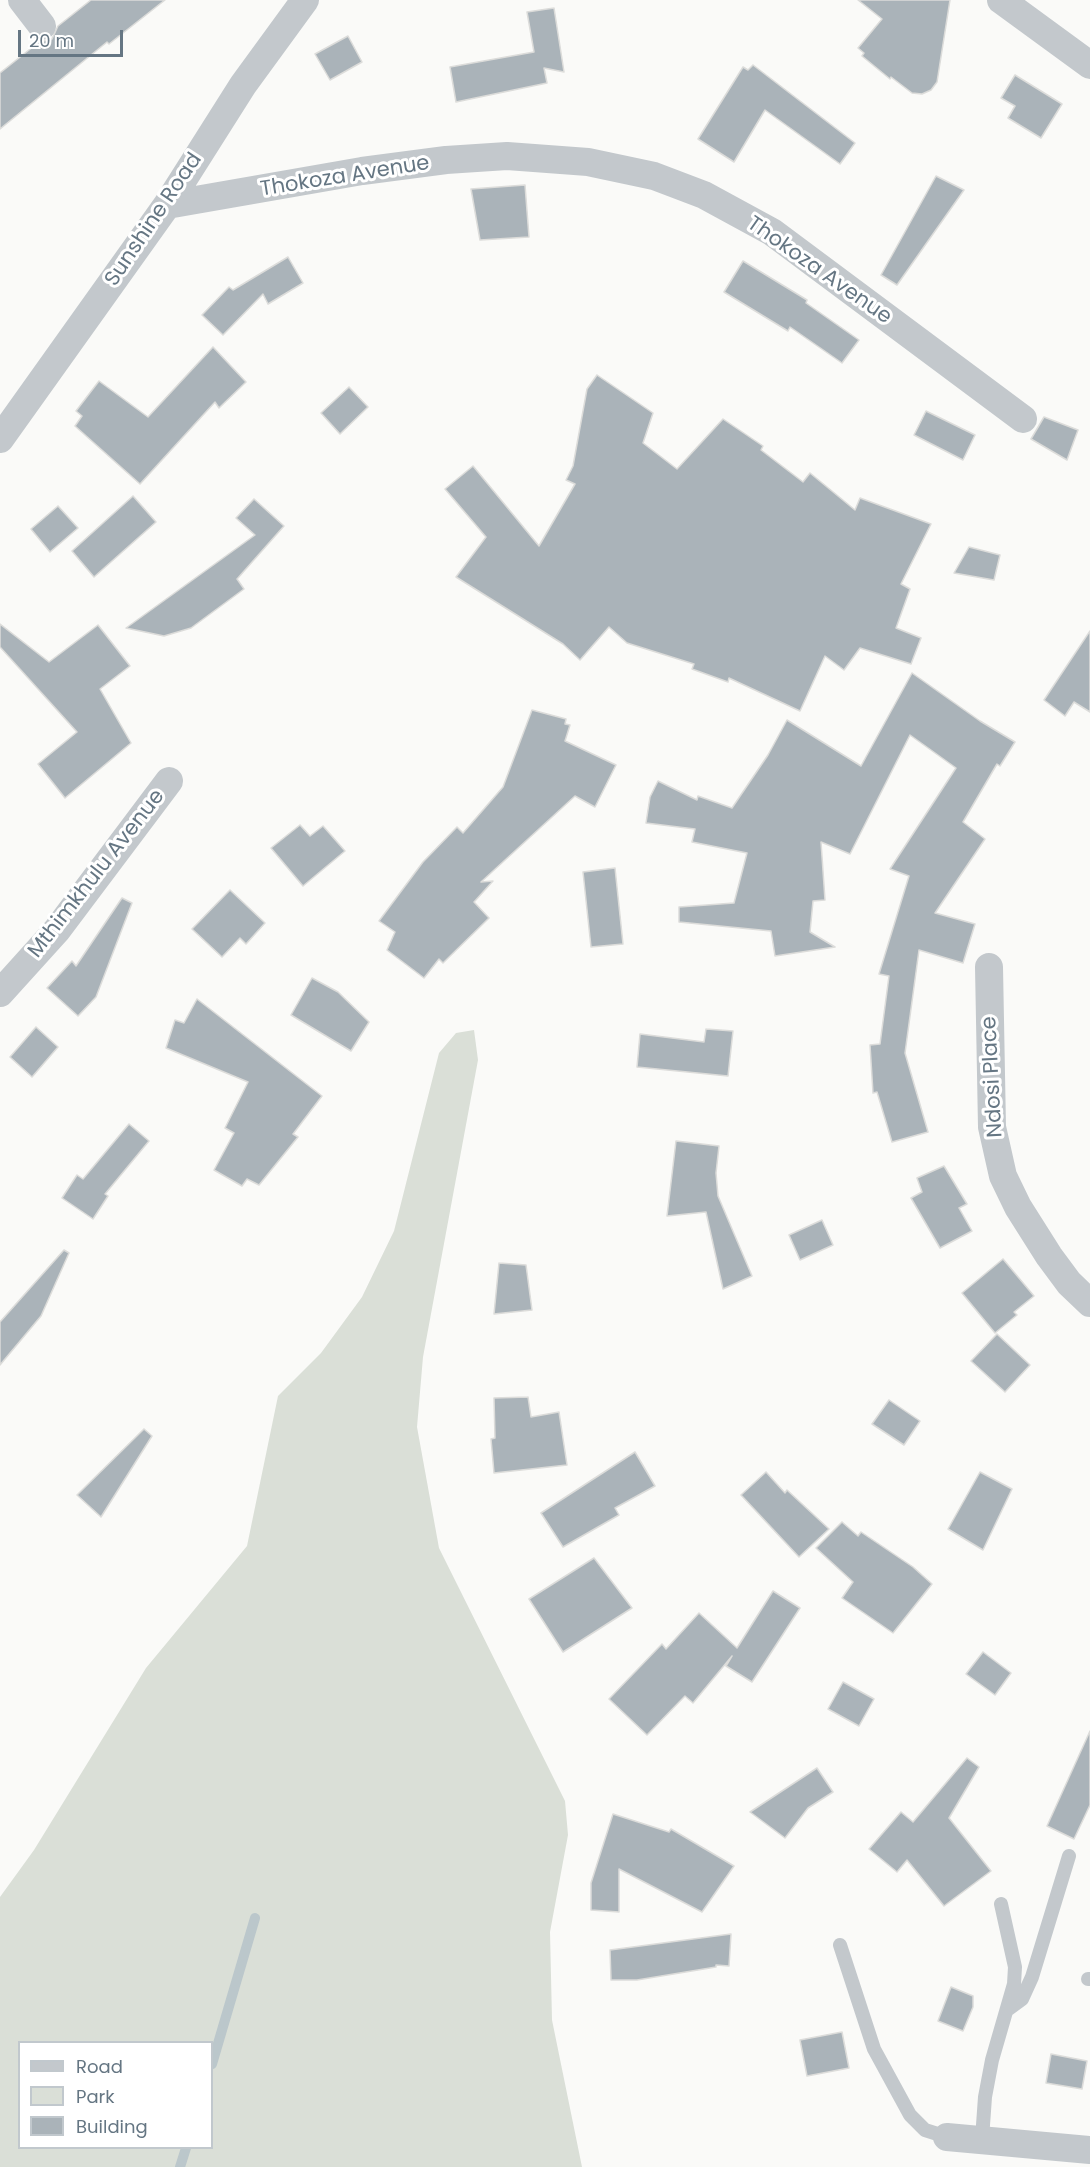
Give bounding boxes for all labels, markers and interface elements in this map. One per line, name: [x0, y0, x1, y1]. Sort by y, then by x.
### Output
scale bar: [21, 18, 126, 56]
text: 20 m: [29, 28, 74, 53]
street label: Sunshine Road: [100, 149, 208, 291]
street label: Thokoza Avenue: [259, 151, 431, 203]
street label: Thokoza Avenue: [742, 212, 896, 330]
street label: Mthimkhulu Avenue: [23, 785, 171, 963]
street label: Ndosi Place: [977, 1016, 1009, 1138]
legend: [18, 2041, 213, 2149]
text: Road: [76, 2054, 123, 2079]
text: Park: [76, 2084, 115, 2109]
text: Building: [76, 2114, 148, 2139]

